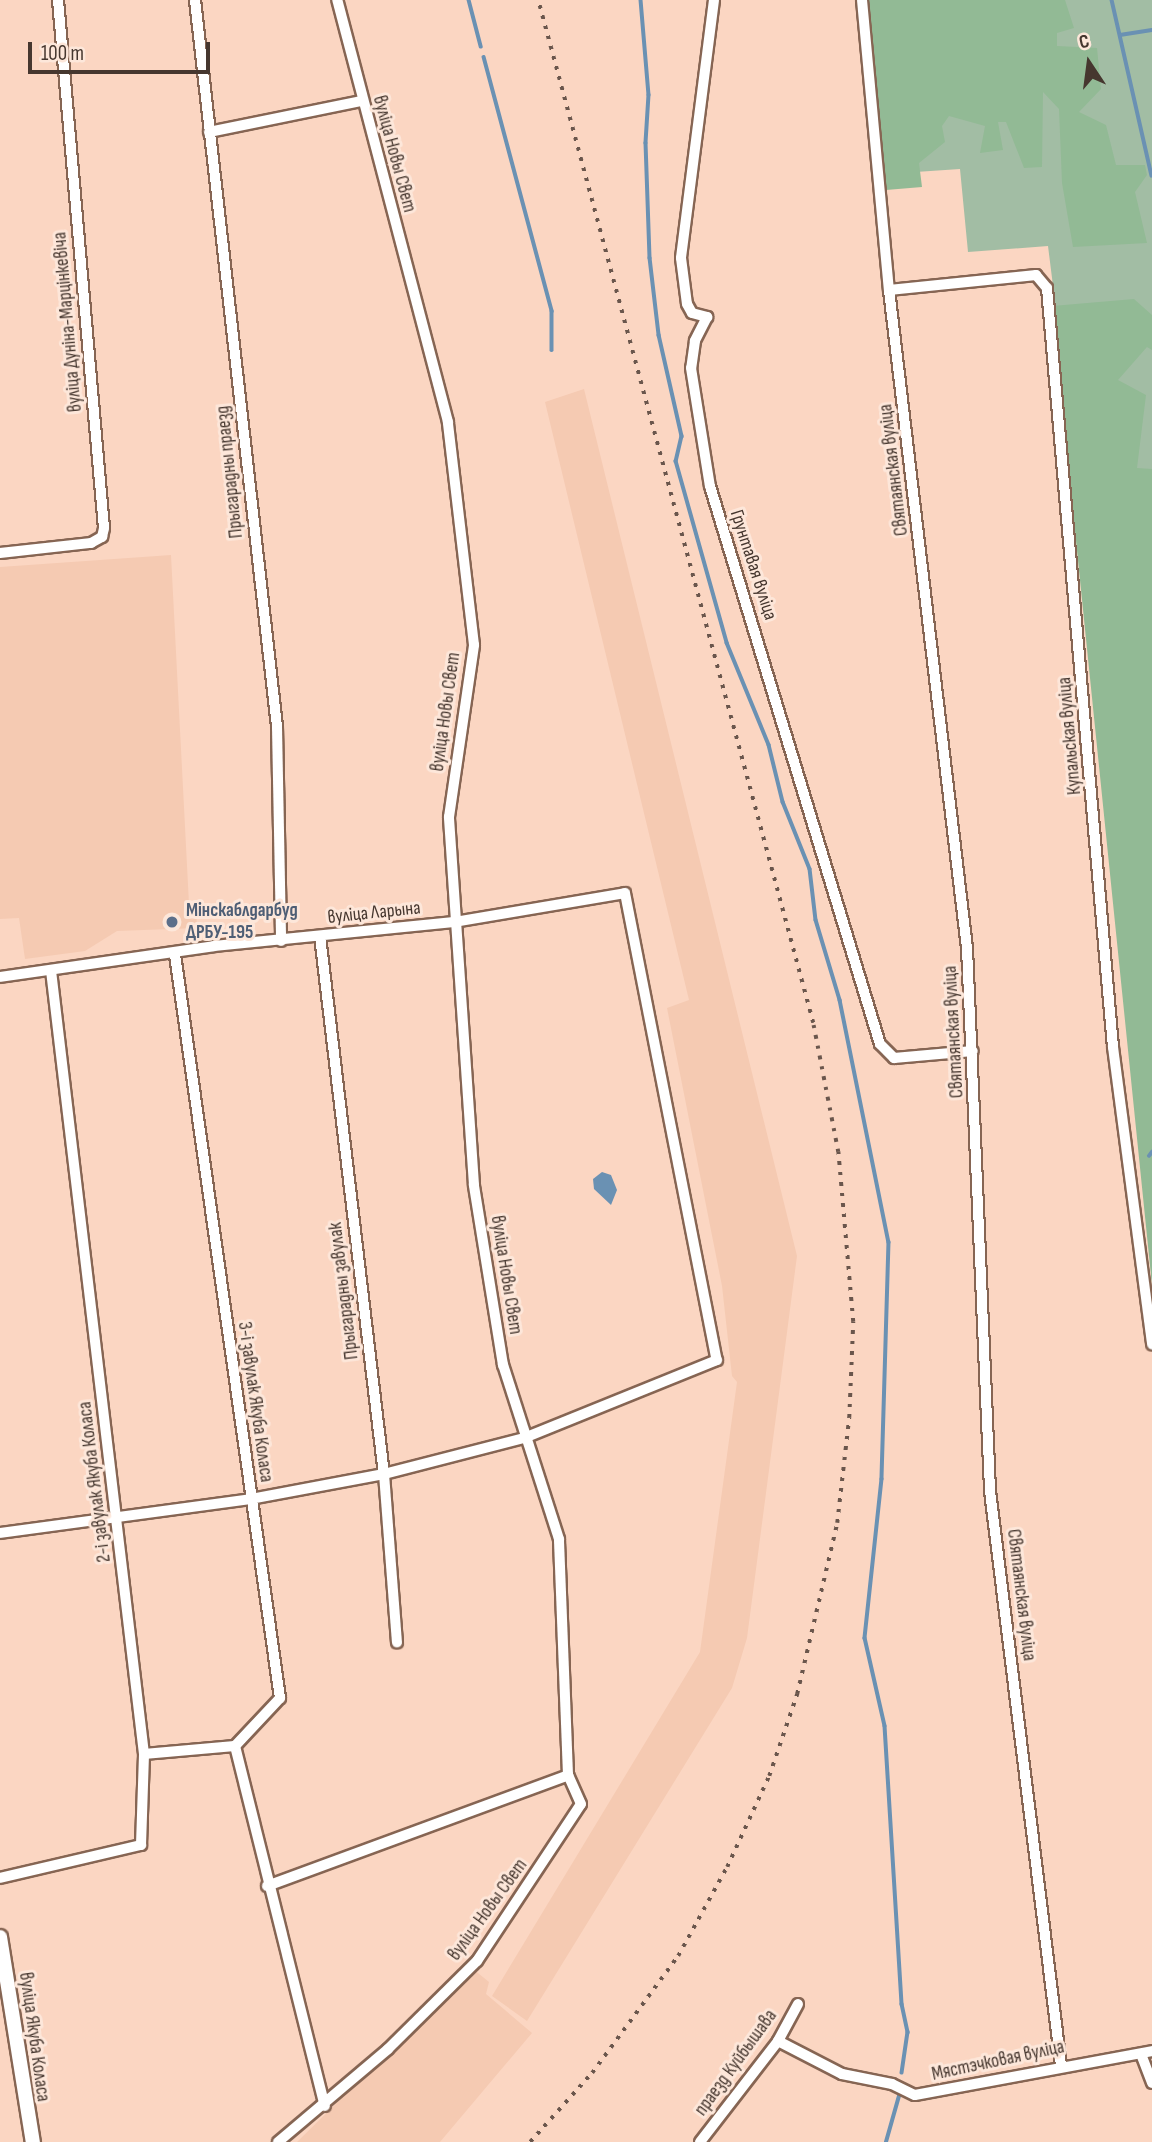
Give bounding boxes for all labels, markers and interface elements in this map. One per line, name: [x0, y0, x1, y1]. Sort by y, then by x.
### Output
scale bar: [32, 28, 214, 72]
north arrow: [1054, 28, 1124, 98]
text: С: [1077, 30, 1092, 54]
text: 100 m: [41, 41, 84, 66]
street label: вуліца Новы Свет: [367, 93, 421, 215]
street label: вуліца Дуніна-Марцінкевіча: [49, 231, 87, 413]
street label: Святаянская вуліца: [875, 403, 913, 537]
street label: Прыгарадны праезд: [212, 405, 248, 539]
street label: Грунтавая вуліца: [724, 507, 782, 623]
street label: вуліца Новы Свет: [426, 651, 466, 773]
street label: Купальская вуліца: [1054, 676, 1086, 796]
street label: вуліца Ларына: [326, 897, 422, 929]
place label: Мінскаблдарбуд ДРБУ-195: [186, 900, 298, 944]
marker: Мінскаблдарбуд ДРБУ-195: [164, 914, 180, 930]
street label: Святаянская вуліца: [939, 965, 969, 1099]
street label: вуліца Новы Свет: [485, 1214, 527, 1336]
street label: Прыгарадны завулак: [324, 1221, 364, 1361]
street label: 3-і завулак Якуба Коласа: [232, 1320, 278, 1484]
street label: 2-і завулак Якуба Коласа: [74, 1400, 116, 1564]
street label: Святаянская вуліца: [1002, 1528, 1040, 1662]
street label: вуліца Новы Свет: [444, 1855, 532, 1965]
street label: вуліца Якуба Коласа: [14, 1971, 54, 2103]
street label: праезд Куйбышава: [690, 2006, 782, 2120]
street label: Мястэчковая вуліца: [930, 2036, 1066, 2086]

